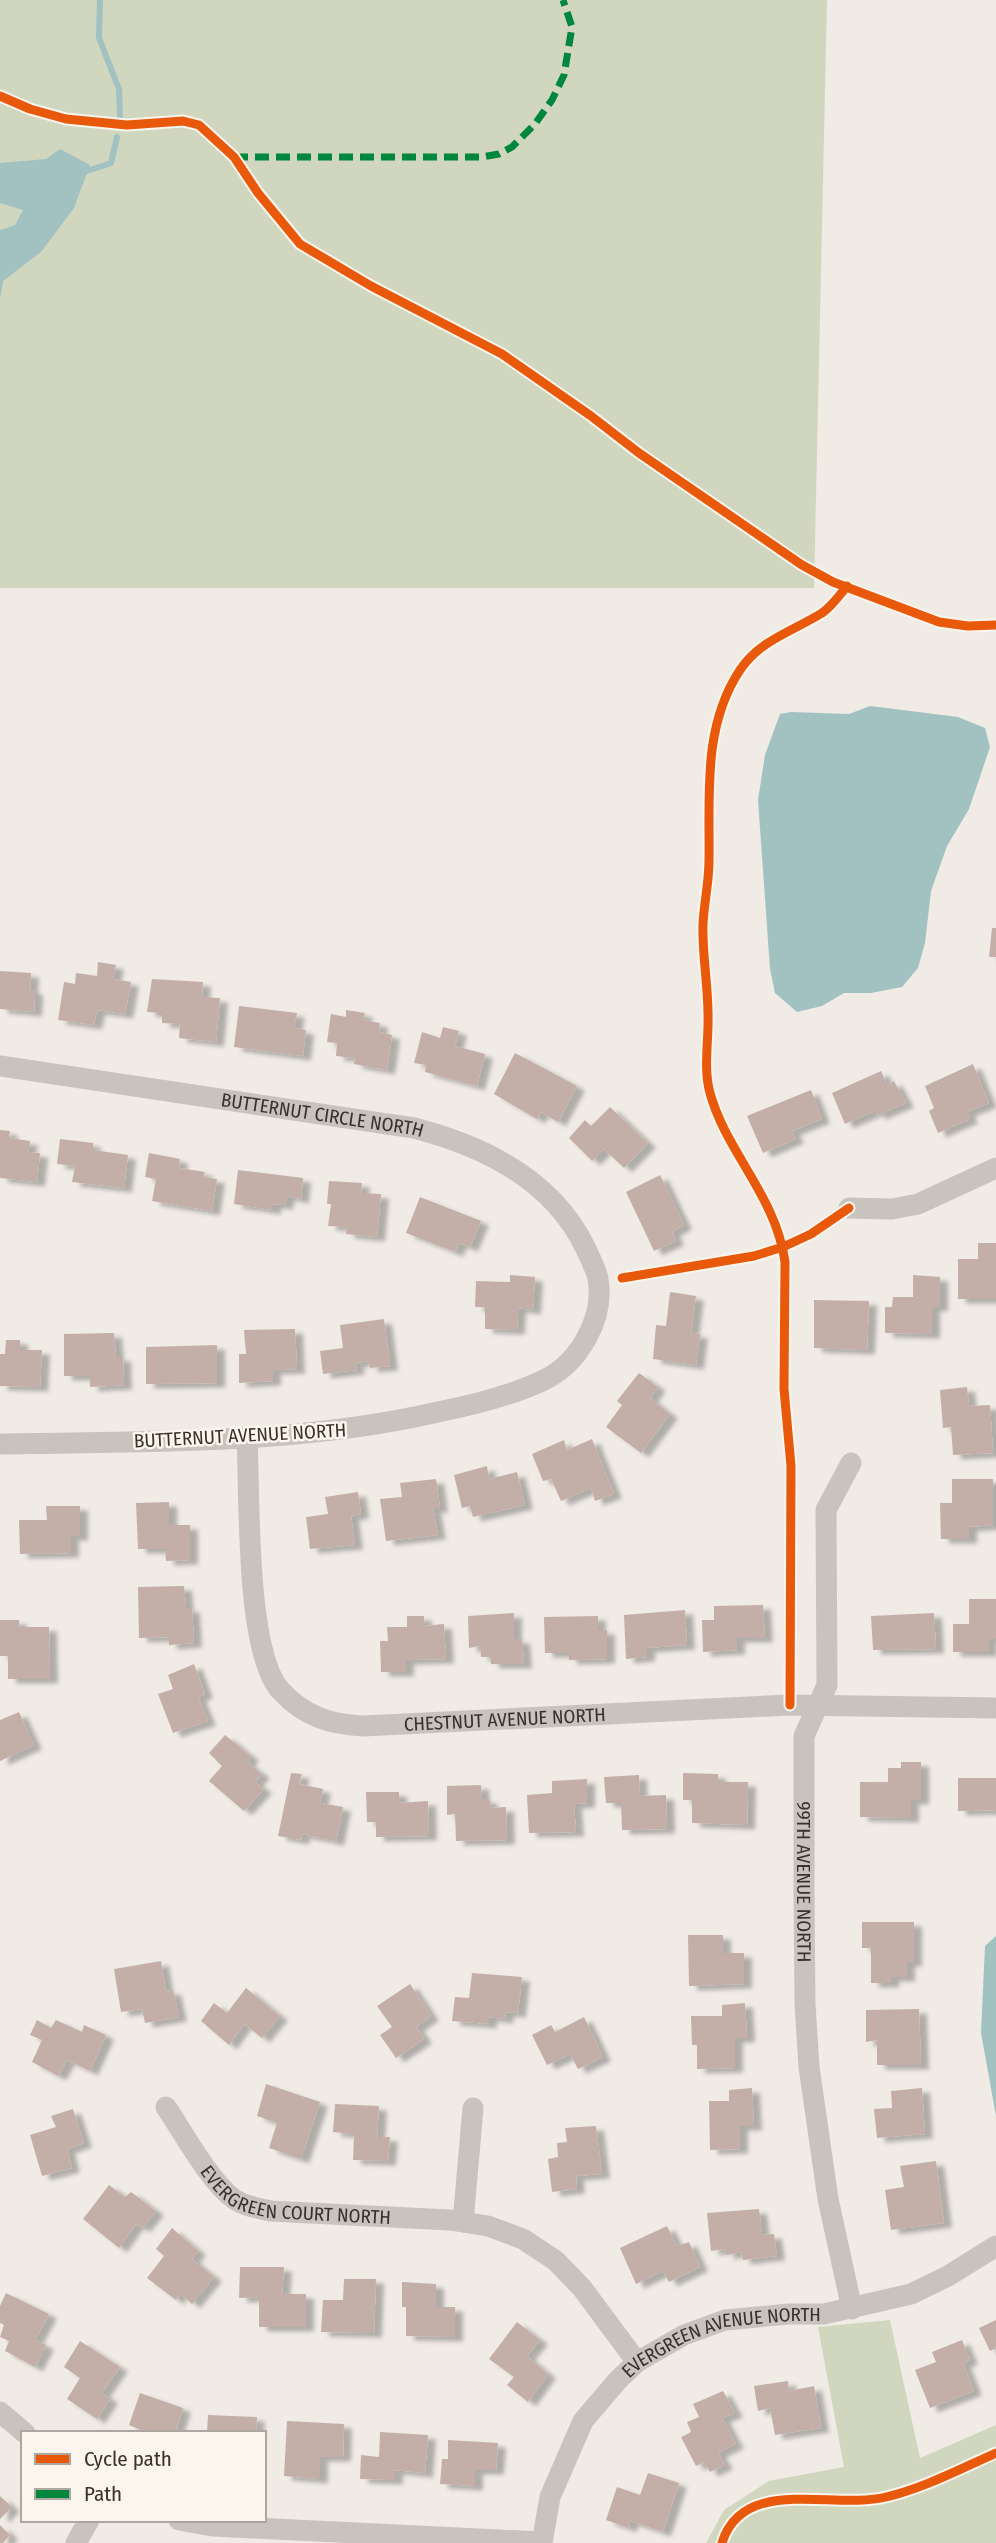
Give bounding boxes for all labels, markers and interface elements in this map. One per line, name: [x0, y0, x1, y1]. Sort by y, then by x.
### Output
street label: BUTTERNUT CIRCLE NORTH: [219, 1088, 426, 1142]
street label: BUTTERNUT AVENUE NORTH: [133, 1418, 347, 1453]
street label: CHESTNUT AVENUE NORTH: [403, 1703, 606, 1736]
street label: 99TH AVENUE NORTH: [792, 1801, 816, 1962]
street label: EVERGREEN COURT NORTH: [196, 2161, 391, 2229]
street label: EVERGREEN AVENUE NORTH: [617, 2303, 821, 2383]
legend: [21, 2431, 266, 2522]
text: Cycle path: [84, 2446, 172, 2472]
text: Path: [84, 2481, 122, 2507]

